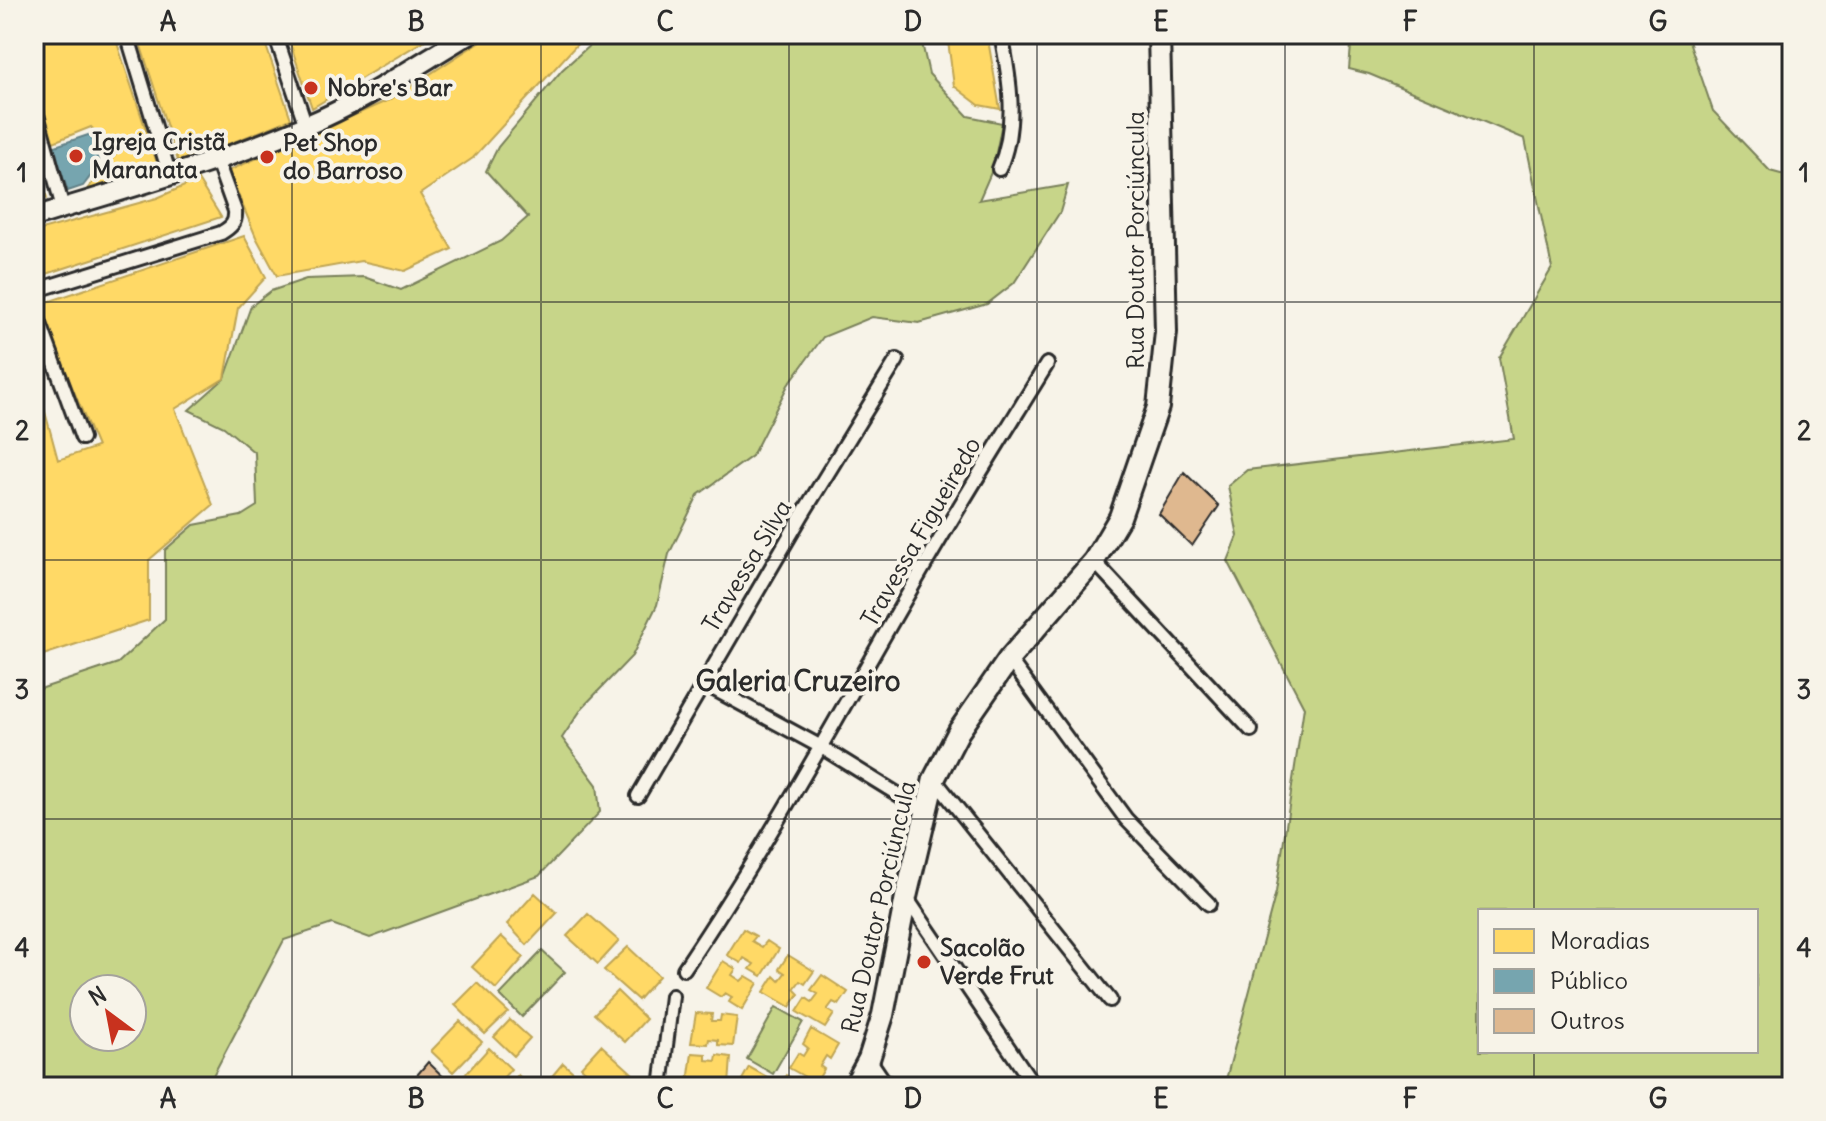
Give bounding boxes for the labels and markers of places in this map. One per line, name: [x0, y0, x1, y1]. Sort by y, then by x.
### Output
place label: Nobre's Bar: [327, 72, 453, 102]
marker: Nobre's Bar: [302, 79, 320, 97]
place label: Igreja Cristã Maranata: [92, 126, 226, 184]
place label: Pet Shop do Barroso: [283, 127, 403, 185]
marker: Igreja Cristã Maranata: [67, 147, 85, 165]
marker: Pet Shop do Barroso: [258, 148, 276, 166]
place label: Sacolão Verde Frut: [940, 932, 1055, 990]
marker: Sacolão Verde Frut: [915, 953, 933, 971]

